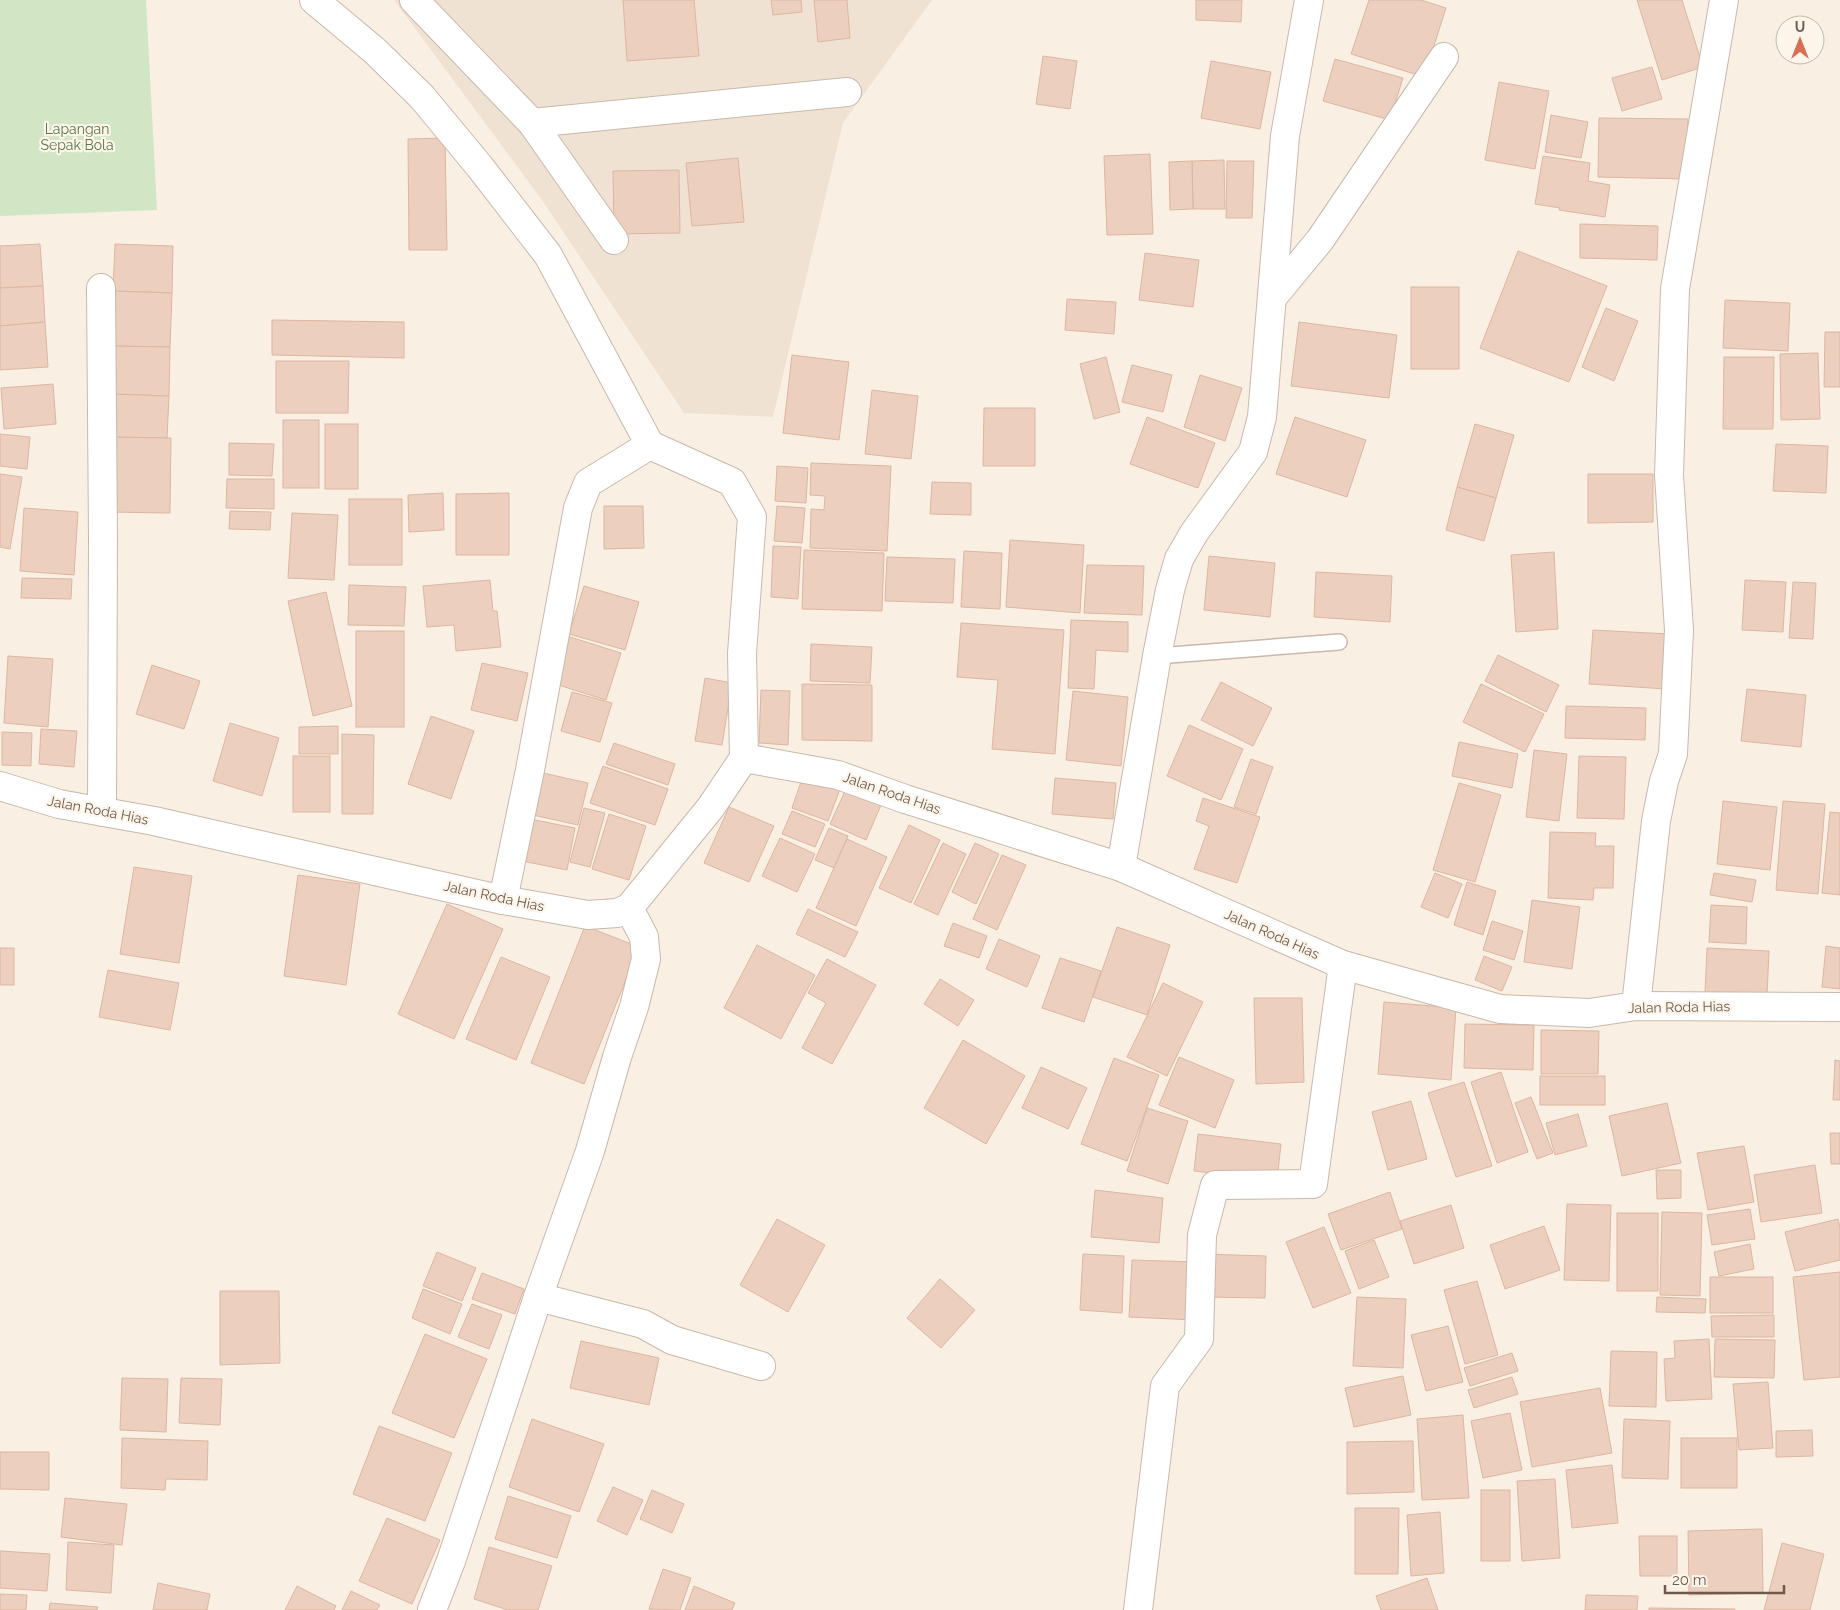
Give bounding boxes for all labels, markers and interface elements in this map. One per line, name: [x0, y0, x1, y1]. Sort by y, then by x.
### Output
north arrow: [1775, 15, 1825, 65]
text: U: [1795, 19, 1805, 35]
park label: Lapangan Sepak Bola: [40, 121, 114, 153]
street label: Jalan Roda Hias: [841, 769, 943, 817]
street label: Jalan Roda Hias: [46, 792, 150, 828]
street label: Jalan Roda Hias: [442, 878, 546, 915]
street label: Jalan Roda Hias: [1222, 906, 1322, 962]
street label: Jalan Roda Hias: [1628, 998, 1731, 1016]
scale bar: [1665, 1562, 1784, 1594]
text: 20 m: [1672, 1571, 1707, 1589]

